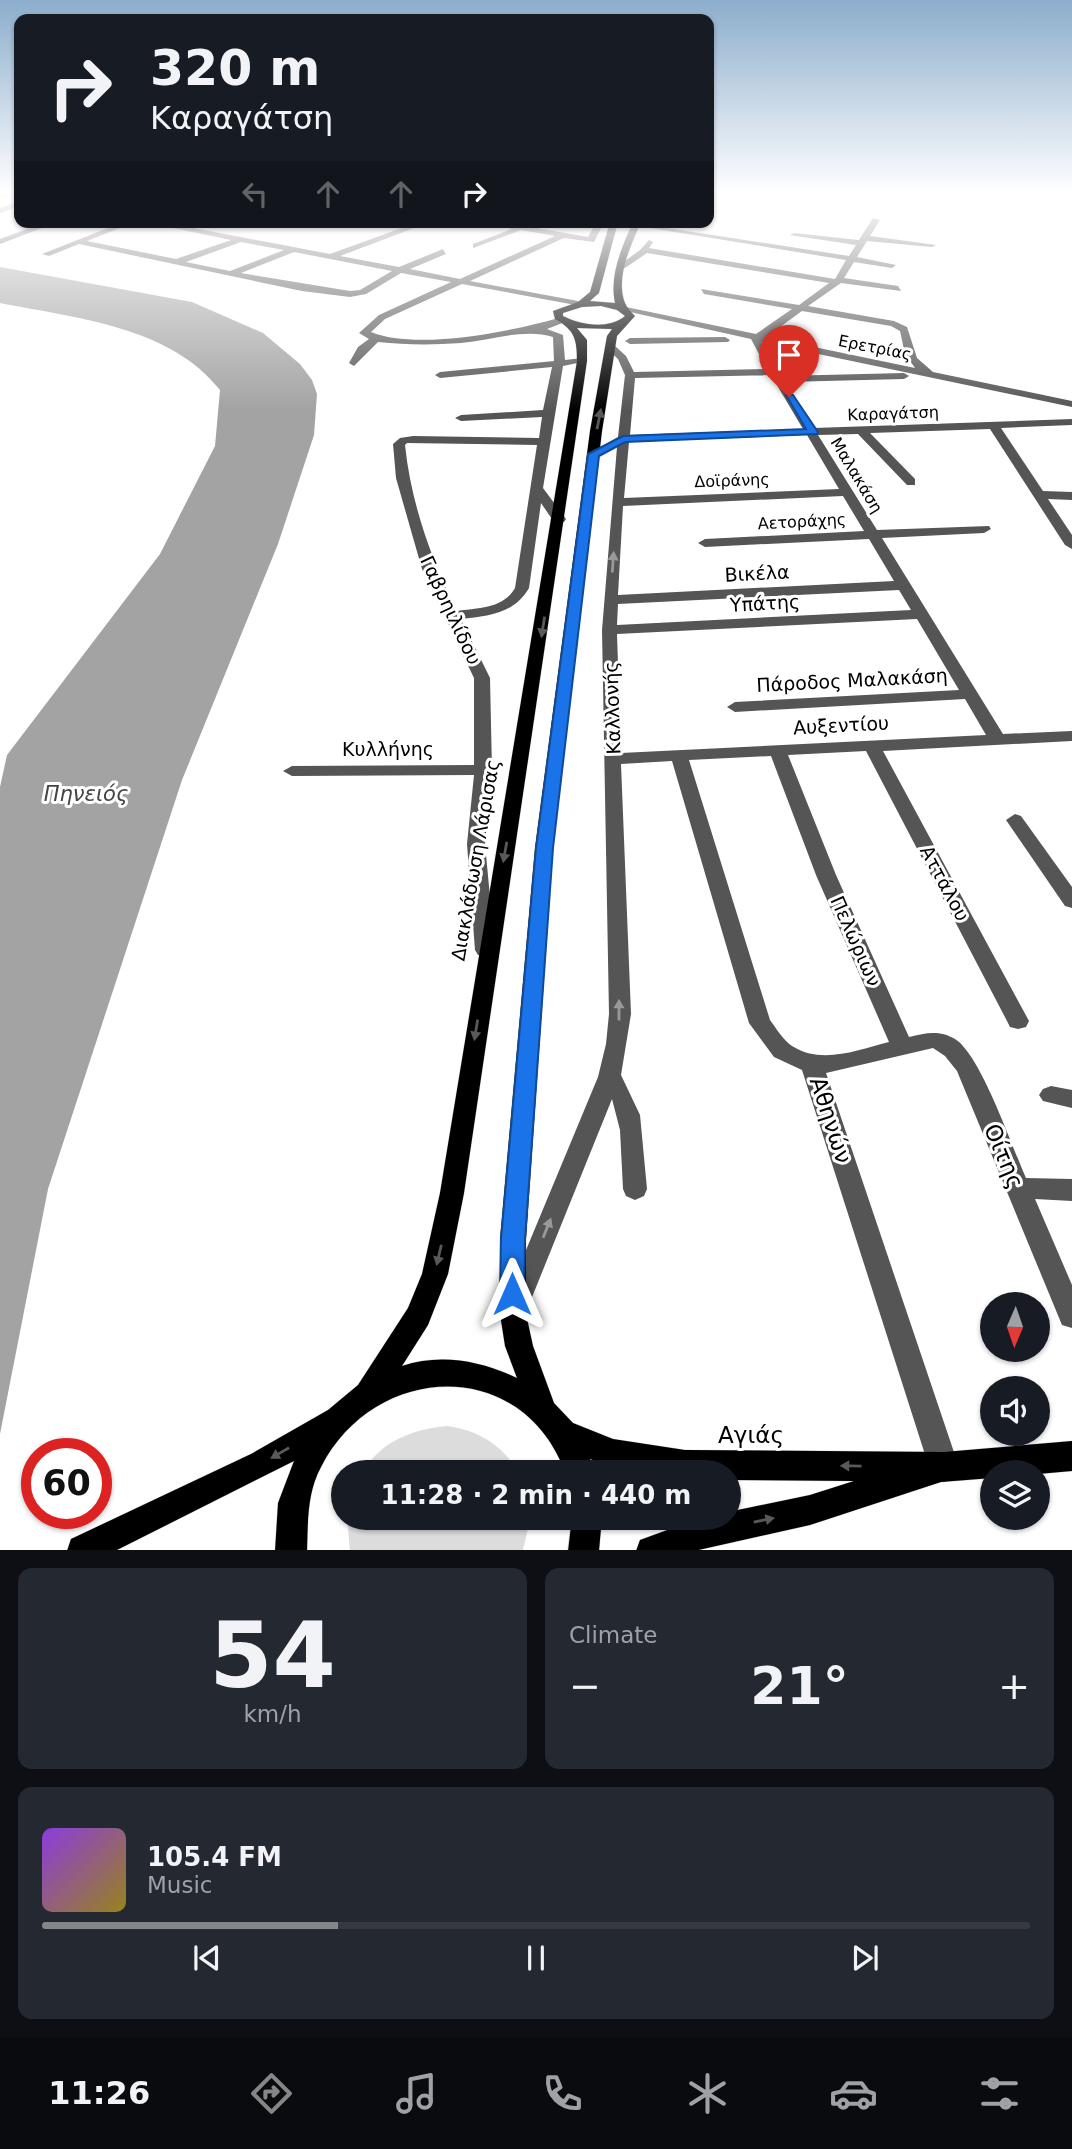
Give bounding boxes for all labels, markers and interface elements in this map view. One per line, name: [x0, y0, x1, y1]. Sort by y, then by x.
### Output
text: 320 m: [150, 40, 320, 97]
icon: right: [35, 42, 126, 133]
text: Καραγάτση: [150, 99, 333, 137]
icon: left: [236, 175, 274, 213]
icon: ahead: [309, 175, 347, 213]
icon: ahead: [382, 175, 420, 213]
icon: right: [455, 175, 493, 213]
pin: [759, 325, 819, 397]
street label: Ερετρίας: [837, 331, 913, 364]
icon: arrive: [770, 336, 808, 374]
street label: Καραγάτση: [847, 402, 939, 425]
one-way arrow: [594, 408, 605, 430]
street label: Μαλακάση: [827, 434, 887, 516]
street label: Δοϊράνης: [694, 470, 770, 491]
street label: Αετοράχης: [757, 510, 847, 533]
one-way arrow: [608, 551, 619, 573]
street label: Γαβρηιλίδου: [416, 552, 486, 668]
street label: Βικέλα: [724, 560, 790, 586]
street label: Υπάτης: [728, 590, 801, 616]
one-way arrow: [537, 617, 548, 639]
street label: Καλλoνής: [599, 661, 625, 755]
street label: Πάροδος Μαλακάση: [756, 664, 948, 696]
street label: Αυξεντίου: [793, 712, 889, 738]
street label: Κυλλήνης: [342, 738, 434, 760]
street label: Διακλάδωση Λάρισας: [446, 757, 504, 963]
water label: Πηνειός: [44, 782, 128, 806]
one-way arrow: [499, 841, 510, 863]
street label: Αττάλου: [916, 842, 974, 924]
street label: Πελώριων: [826, 892, 886, 990]
one-way arrow: [613, 998, 625, 1020]
one-way arrow: [470, 1019, 481, 1041]
street label: Αθηνών: [805, 1073, 857, 1167]
street label: Οίτης: [979, 1120, 1029, 1192]
one-way arrow: [542, 1217, 553, 1238]
one-way arrow: [434, 1244, 445, 1266]
position arrow: [475, 1257, 549, 1331]
north arrow: [980, 1292, 1050, 1362]
map controls: [980, 1292, 1050, 1530]
button: sound: [980, 1376, 1050, 1446]
street label: Αγιάς: [718, 1422, 784, 1448]
speed limit sign: 60: [21, 1438, 112, 1529]
one-way arrow: [270, 1447, 290, 1459]
one-way arrow: [840, 1460, 862, 1471]
button: layers: [980, 1460, 1050, 1530]
text: 11:28 · 2 min · 440 m: [381, 1480, 691, 1510]
one-way arrow: [753, 1514, 775, 1525]
text: 54: [209, 1603, 336, 1708]
text: Climate: [569, 1622, 658, 1648]
text: 21°: [750, 1656, 849, 1716]
text: −: [569, 1664, 601, 1708]
text: +: [998, 1664, 1030, 1708]
text: km/h: [243, 1701, 302, 1727]
text: 105.4 FM: [147, 1842, 282, 1872]
text: Music: [147, 1872, 212, 1898]
icon: previous: [188, 1939, 226, 1977]
icon: pause: [517, 1939, 555, 1977]
icon: next: [846, 1939, 884, 1977]
icon: directions: [247, 2069, 296, 2118]
icon: music: [392, 2069, 441, 2118]
icon: phone: [538, 2069, 587, 2118]
icon: climate: [683, 2069, 732, 2118]
icon: car: [829, 2069, 878, 2118]
icon: filters: [975, 2069, 1024, 2118]
text: 11:26: [48, 2074, 150, 2112]

